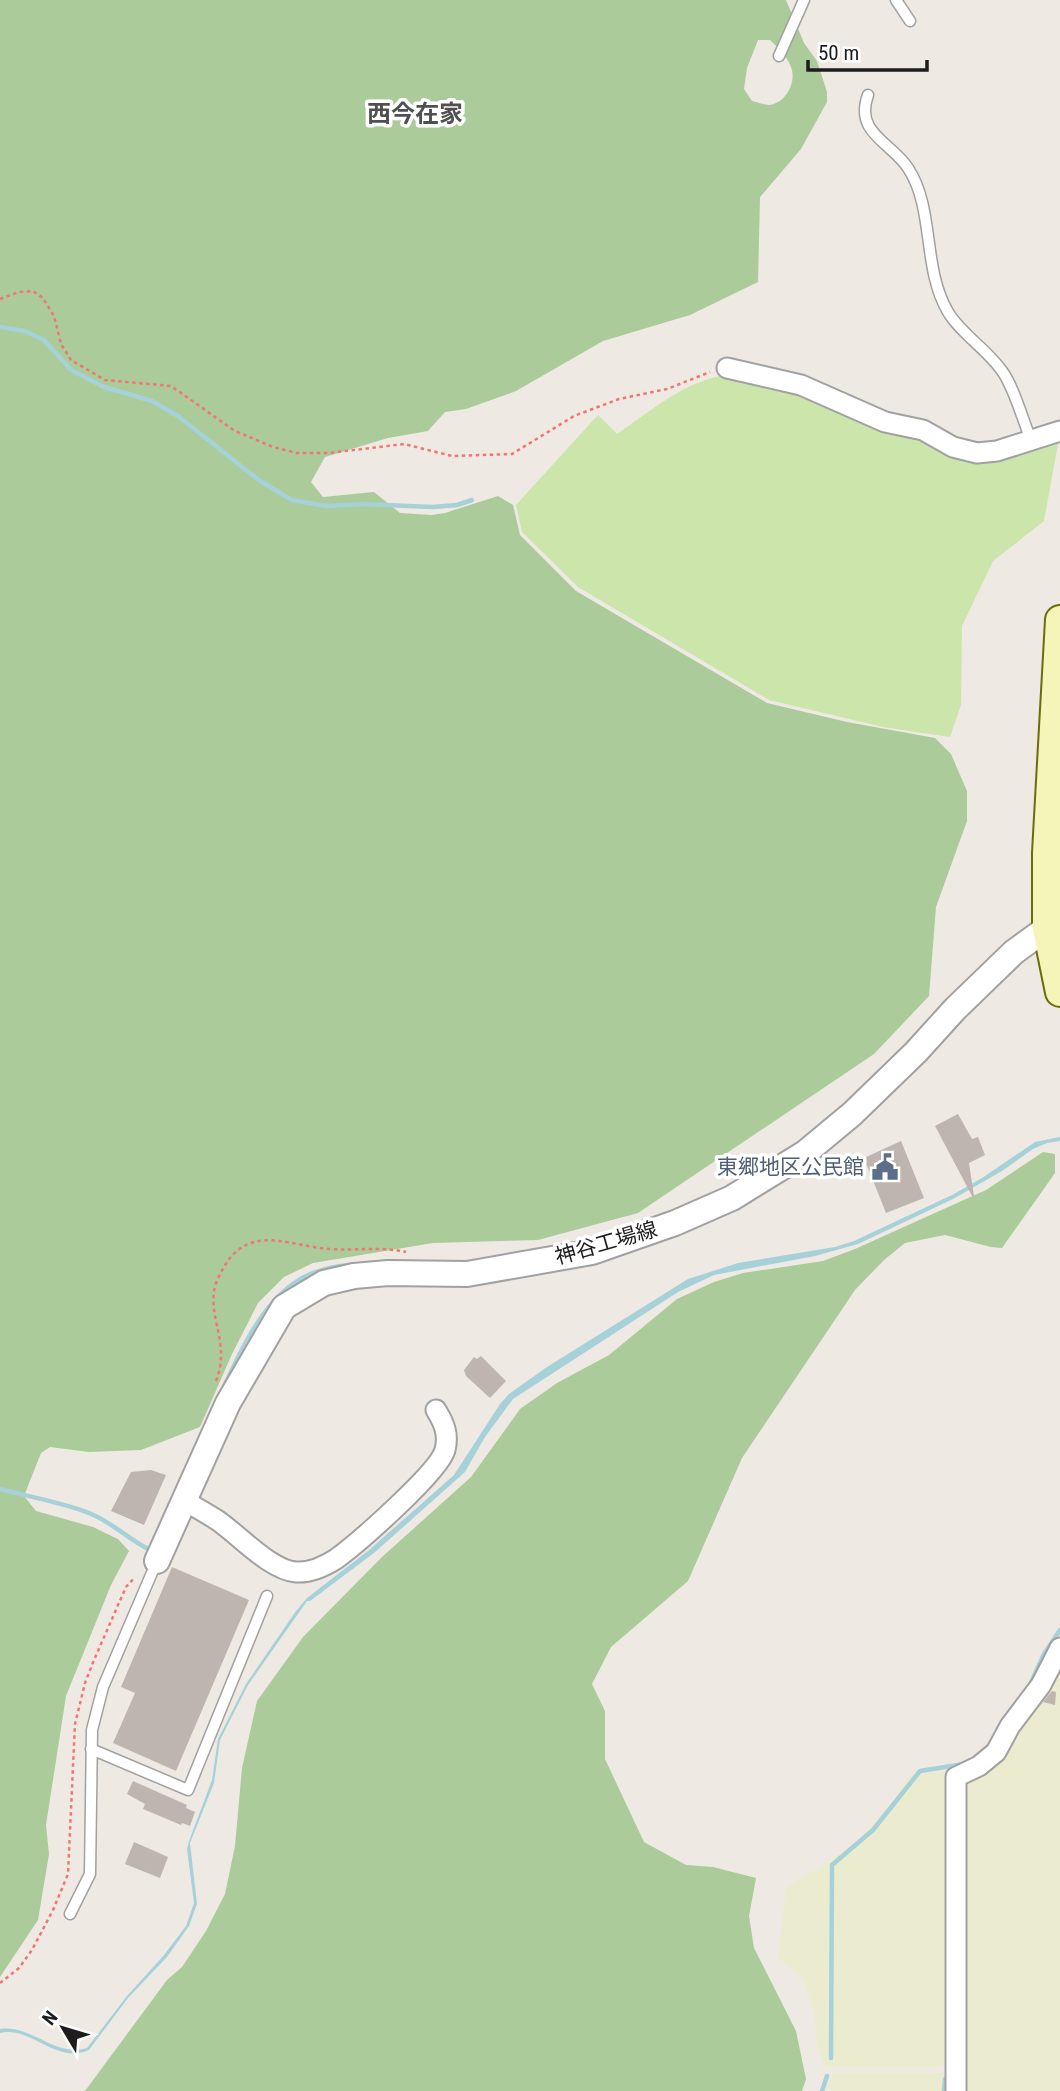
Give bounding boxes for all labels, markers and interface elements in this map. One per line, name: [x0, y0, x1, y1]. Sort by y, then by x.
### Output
scale bar: [808, 28, 927, 72]
text: 50 m: [818, 41, 859, 65]
district label: 西今在家: [367, 100, 463, 128]
public building icon: 東郷地区公民館: [870, 1152, 900, 1182]
place label: 東郷地区公民館: [717, 1155, 864, 1179]
street label: 神谷工場線: [552, 1217, 660, 1269]
north arrow: [28, 1993, 98, 2063]
text: N: [37, 2006, 63, 2030]

